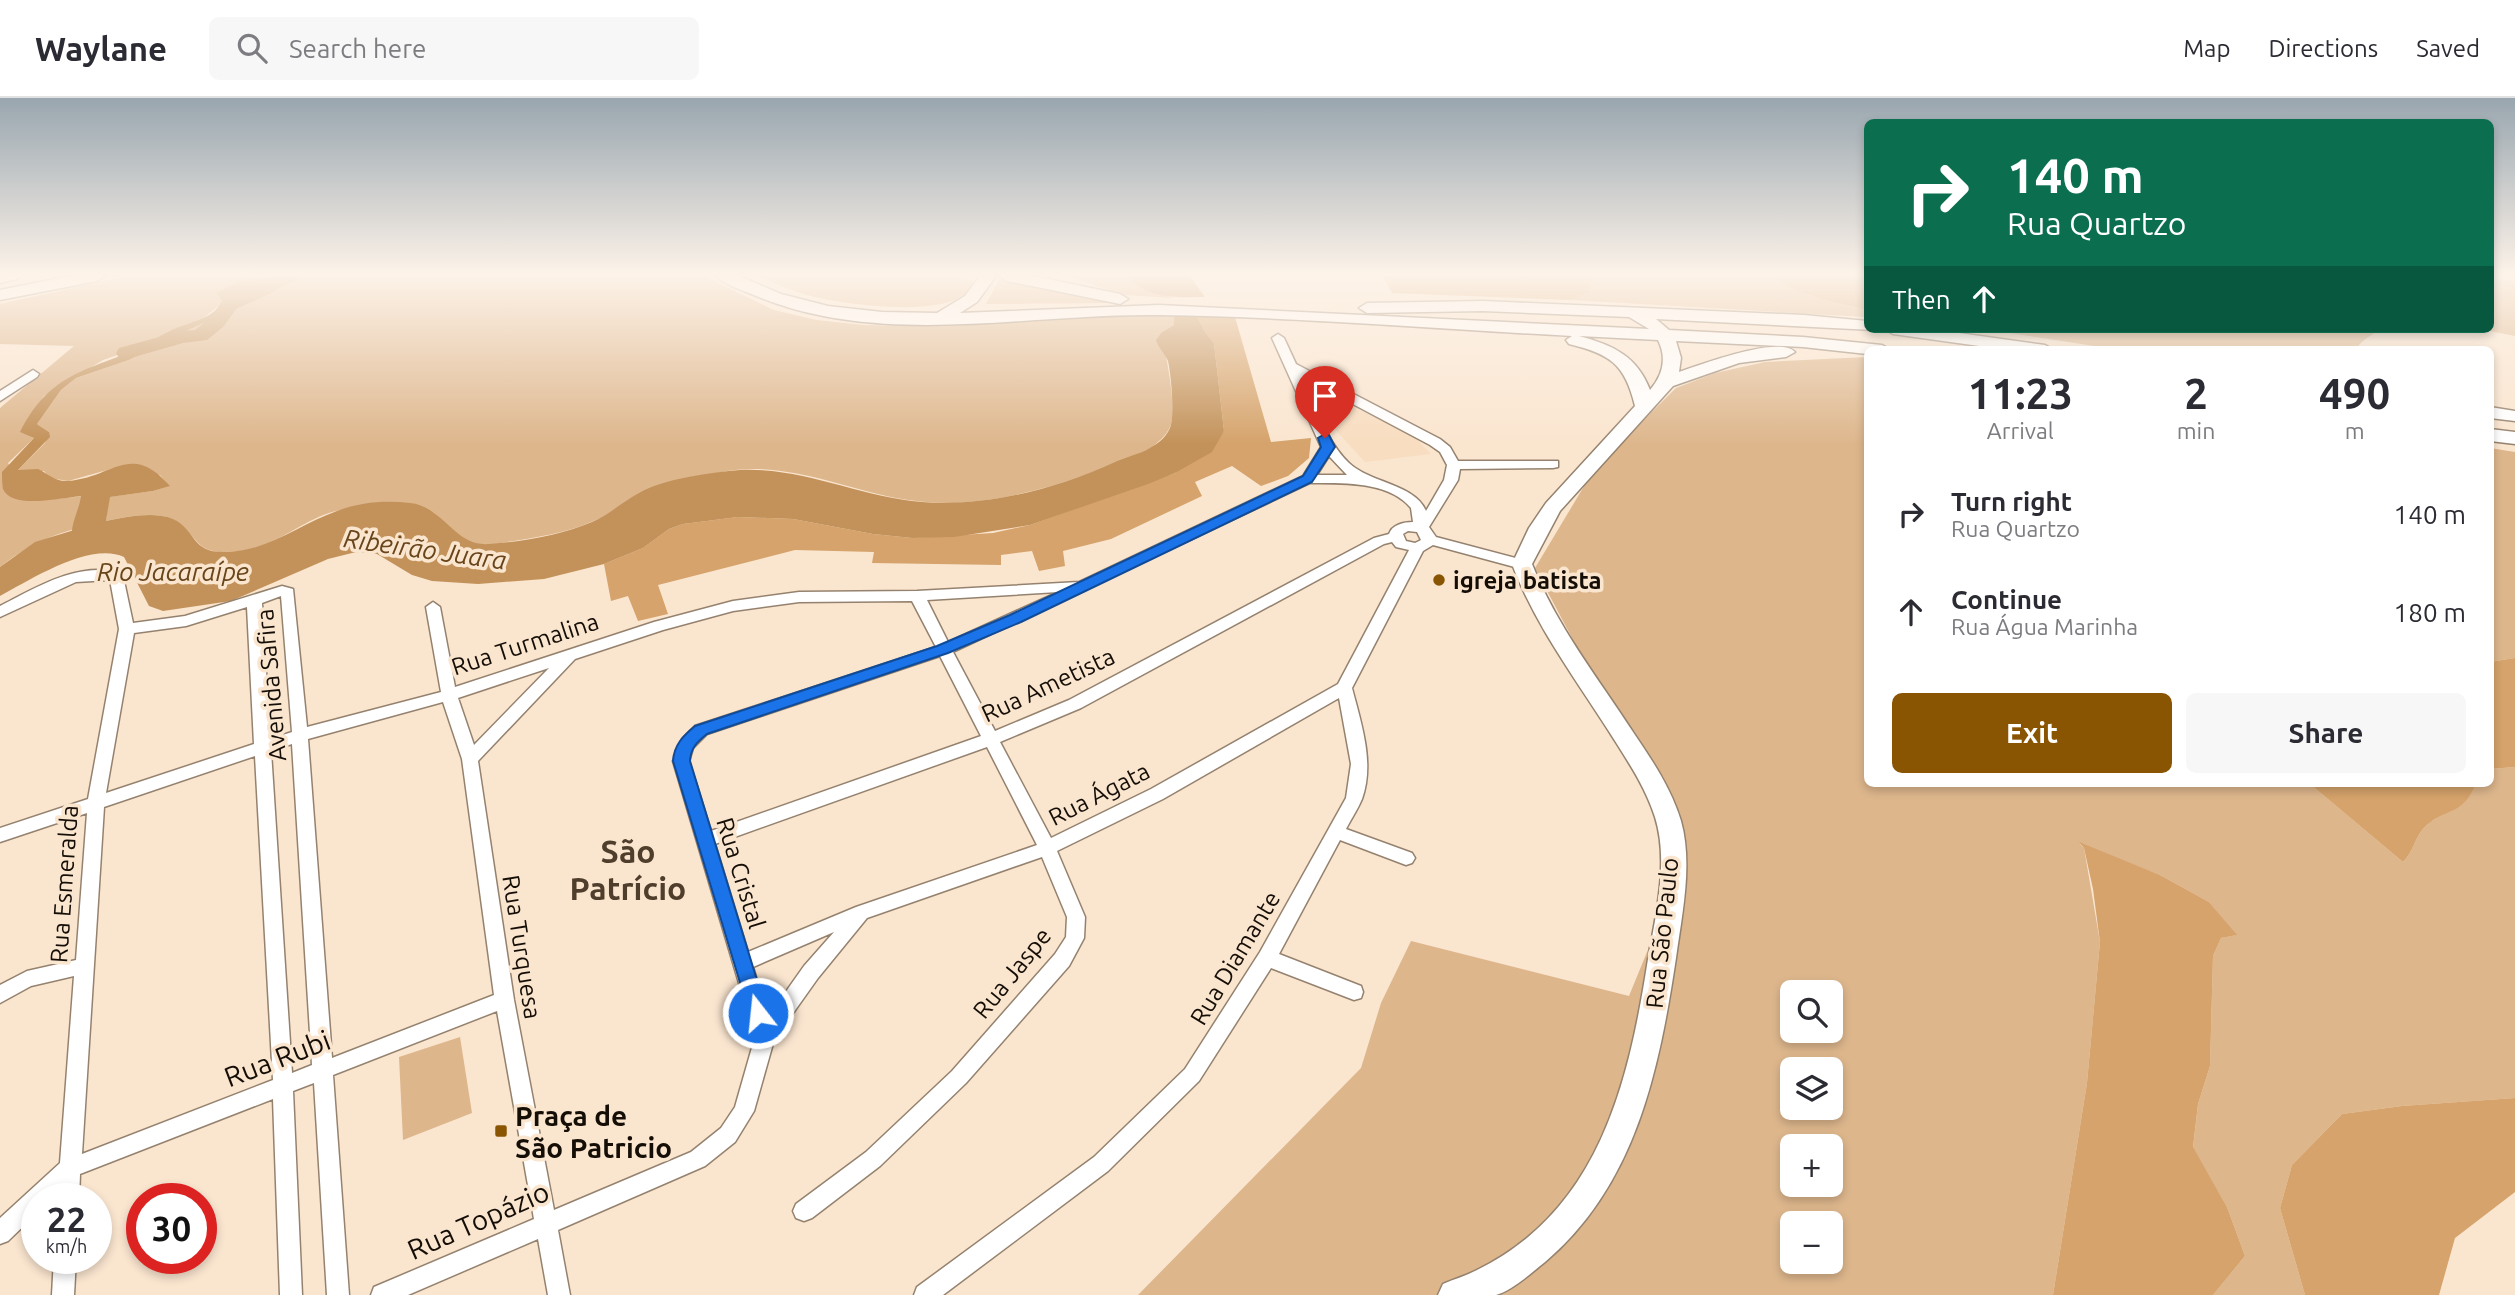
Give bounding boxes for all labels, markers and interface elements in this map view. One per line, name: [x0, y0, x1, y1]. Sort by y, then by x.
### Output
search box: [209, 17, 699, 80]
icon: search: [233, 29, 271, 67]
text: Waylane: [35, 30, 167, 67]
text: Search here: [289, 34, 426, 63]
text: Map: [2183, 35, 2230, 62]
text: Directions: [2268, 35, 2378, 62]
text: Saved: [2416, 35, 2480, 62]
icon: right: [1892, 147, 1983, 238]
text: 140 m: [2007, 147, 2144, 202]
text: Rua Quartzo: [2007, 205, 2186, 241]
icon: ahead: [1965, 280, 2003, 318]
text: Then: [1892, 285, 1951, 314]
pin: [1295, 366, 1355, 438]
text: 11:23: [1968, 370, 2073, 417]
text: 2: [2184, 370, 2208, 417]
text: 490: [2319, 370, 2390, 417]
icon: arrive: [1306, 377, 1344, 415]
text: Arrival: [1987, 418, 2054, 443]
text: min: [2177, 418, 2215, 443]
text: m: [2345, 418, 2365, 443]
text: Turn right: [1951, 487, 2072, 516]
icon: right: [1892, 495, 1930, 533]
text: 140 m: [2394, 500, 2466, 529]
text: Rua Quartzo: [1951, 516, 2080, 541]
water label: Ribeirão Juara: [342, 523, 508, 575]
water label: Rio Jacaraípe: [97, 557, 249, 586]
place label: igreja batista: [1453, 567, 1601, 594]
marker: igreja batista: [1431, 572, 1447, 588]
text: Continue: [1951, 585, 2062, 614]
icon: ahead: [1892, 593, 1930, 631]
text: 180 m: [2394, 598, 2466, 627]
street label: Rua Turmalina: [448, 607, 602, 681]
street label: Avenida Safira: [251, 608, 291, 762]
text: Rua Água Marinha: [1951, 614, 2138, 639]
street label: Rua Ametista: [977, 642, 1119, 728]
button: Exit: [1892, 693, 2172, 773]
button: Share: [2186, 693, 2466, 773]
street label: Rua Ágata: [1043, 756, 1154, 831]
street label: Rua Esmeralda: [45, 804, 83, 964]
street label: Rua Cristal: [711, 814, 771, 932]
district label: São Patrício: [570, 833, 686, 906]
street label: Rua São Paulo: [1641, 856, 1683, 1010]
street label: Rua Turquesa: [497, 873, 547, 1021]
street label: Rua Diamante: [1185, 886, 1285, 1030]
street label: Rua Jaspe: [967, 922, 1057, 1024]
position arrow: [721, 976, 795, 1050]
map controls: [1780, 980, 1843, 1274]
button: search: [1780, 980, 1843, 1043]
street label: Rua Rubi: [220, 1024, 334, 1092]
button: layers: [1780, 1057, 1843, 1120]
place label: Praça de São Patricio: [515, 1100, 672, 1163]
marker: Praça de São Patricio: [493, 1123, 509, 1139]
button: +: [1780, 1134, 1843, 1197]
street label: Rua Topázio: [402, 1175, 554, 1265]
speed limit sign: 30: [126, 1183, 217, 1274]
text: 22: [47, 1199, 86, 1239]
button: −: [1780, 1211, 1843, 1274]
text: km/h: [46, 1236, 87, 1256]

